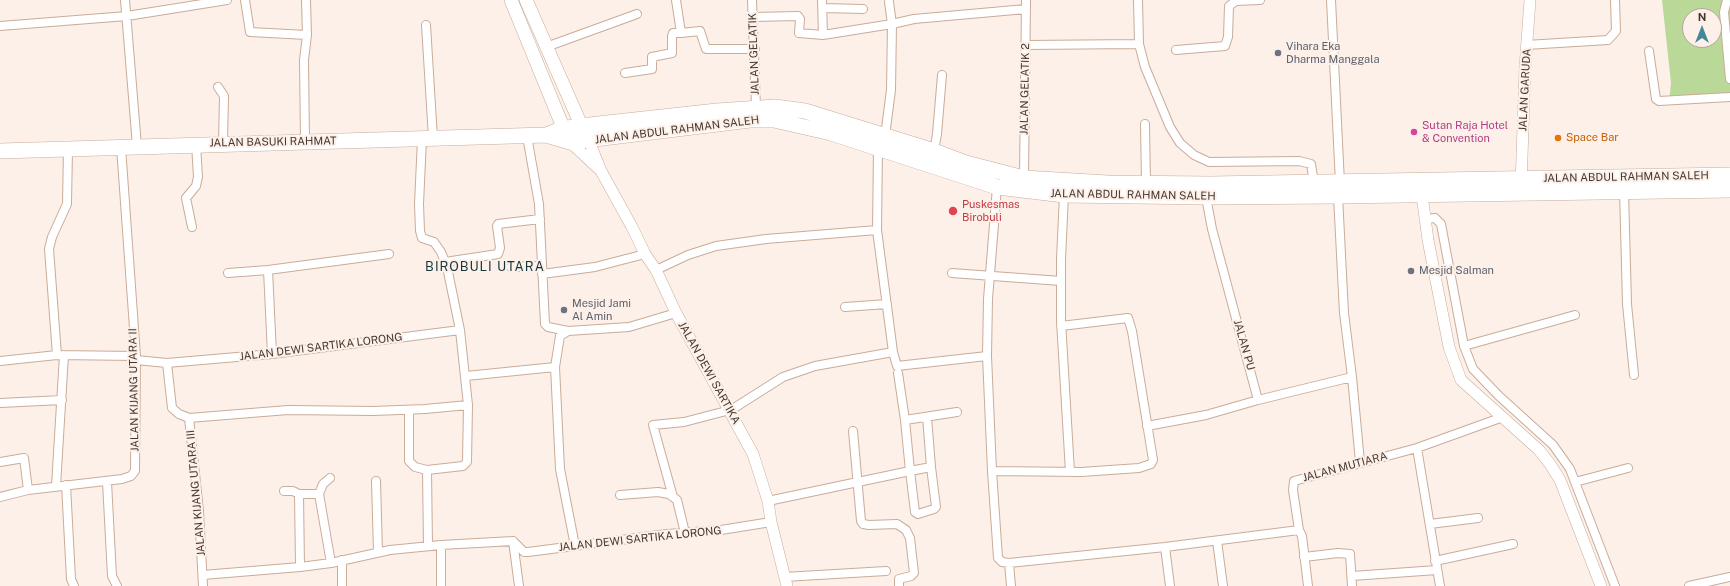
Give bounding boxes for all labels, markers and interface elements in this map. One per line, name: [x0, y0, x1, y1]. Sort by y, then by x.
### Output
north arrow: [1682, 8, 1722, 48]
text: N: [1698, 11, 1706, 23]
street label: JALAN GELATIK: [746, 13, 762, 95]
place label: Vihara Eka Dharma Manggala: [1286, 40, 1380, 66]
street label: JALAN GELATIK 2: [1018, 43, 1032, 135]
marker: Vihara Eka Dharma Manggala: [1273, 48, 1283, 58]
street label: JALAN GARUDA: [1516, 48, 1534, 132]
street label: JALAN ABDUL RAHMAN SALEH: [594, 113, 760, 147]
place label: Sutan Raja Hotel & Convention: [1422, 119, 1508, 145]
marker: Sutan Raja Hotel & Convention: [1409, 127, 1419, 137]
place label: Space Bar: [1566, 131, 1619, 145]
marker: Space Bar: [1553, 133, 1563, 143]
street label: JALAN BASUKI RAHMAT: [209, 134, 337, 150]
street label: JALAN ABDUL RAHMAN SALEH: [1543, 169, 1709, 185]
street label: JALAN ABDUL RAHMAN SALEH: [1050, 187, 1216, 203]
place label: Puskesmas Birobuli: [962, 198, 1020, 224]
marker: Puskesmas Birobuli: [947, 205, 959, 217]
district label: BIROBULI UTARA: [425, 259, 545, 275]
place label: Mesjid Salman: [1419, 264, 1494, 278]
marker: Mesjid Salman: [1406, 266, 1416, 276]
place label: Mesjid Jami Al Amin: [572, 297, 631, 323]
marker: Mesjid Jami Al Amin: [559, 305, 569, 315]
street label: JALAN PU: [1231, 318, 1257, 372]
street label: JALAN DEWI SARTIKA: [675, 319, 743, 427]
street label: JALAN KIJANG UTARA II: [126, 328, 142, 452]
street label: JALAN DEWI SARTIKA LORONG: [239, 330, 403, 364]
street label: JALAN KIJANG UTARA III: [184, 429, 208, 557]
street label: JALAN MUTIARA: [1301, 449, 1389, 485]
street label: JALAN DEWI SARTIKA LORONG: [558, 524, 722, 554]

